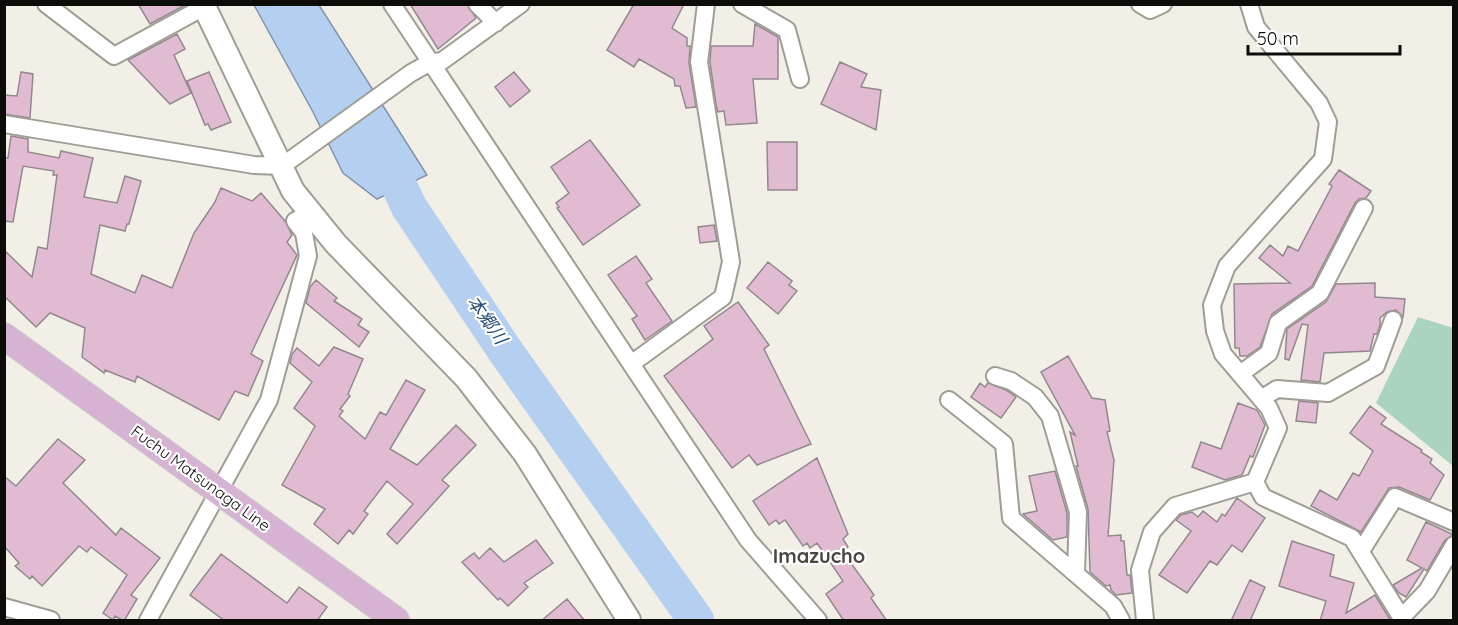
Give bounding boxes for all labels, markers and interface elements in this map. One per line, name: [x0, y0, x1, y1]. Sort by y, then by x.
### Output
scale bar: [1248, 18, 1400, 56]
text: 50 m: [1257, 27, 1299, 50]
water label: 本郷川: [463, 291, 513, 350]
street label: Fuchu Matsunaga Line: [127, 421, 275, 535]
district label: Imazucho: [773, 543, 865, 568]

